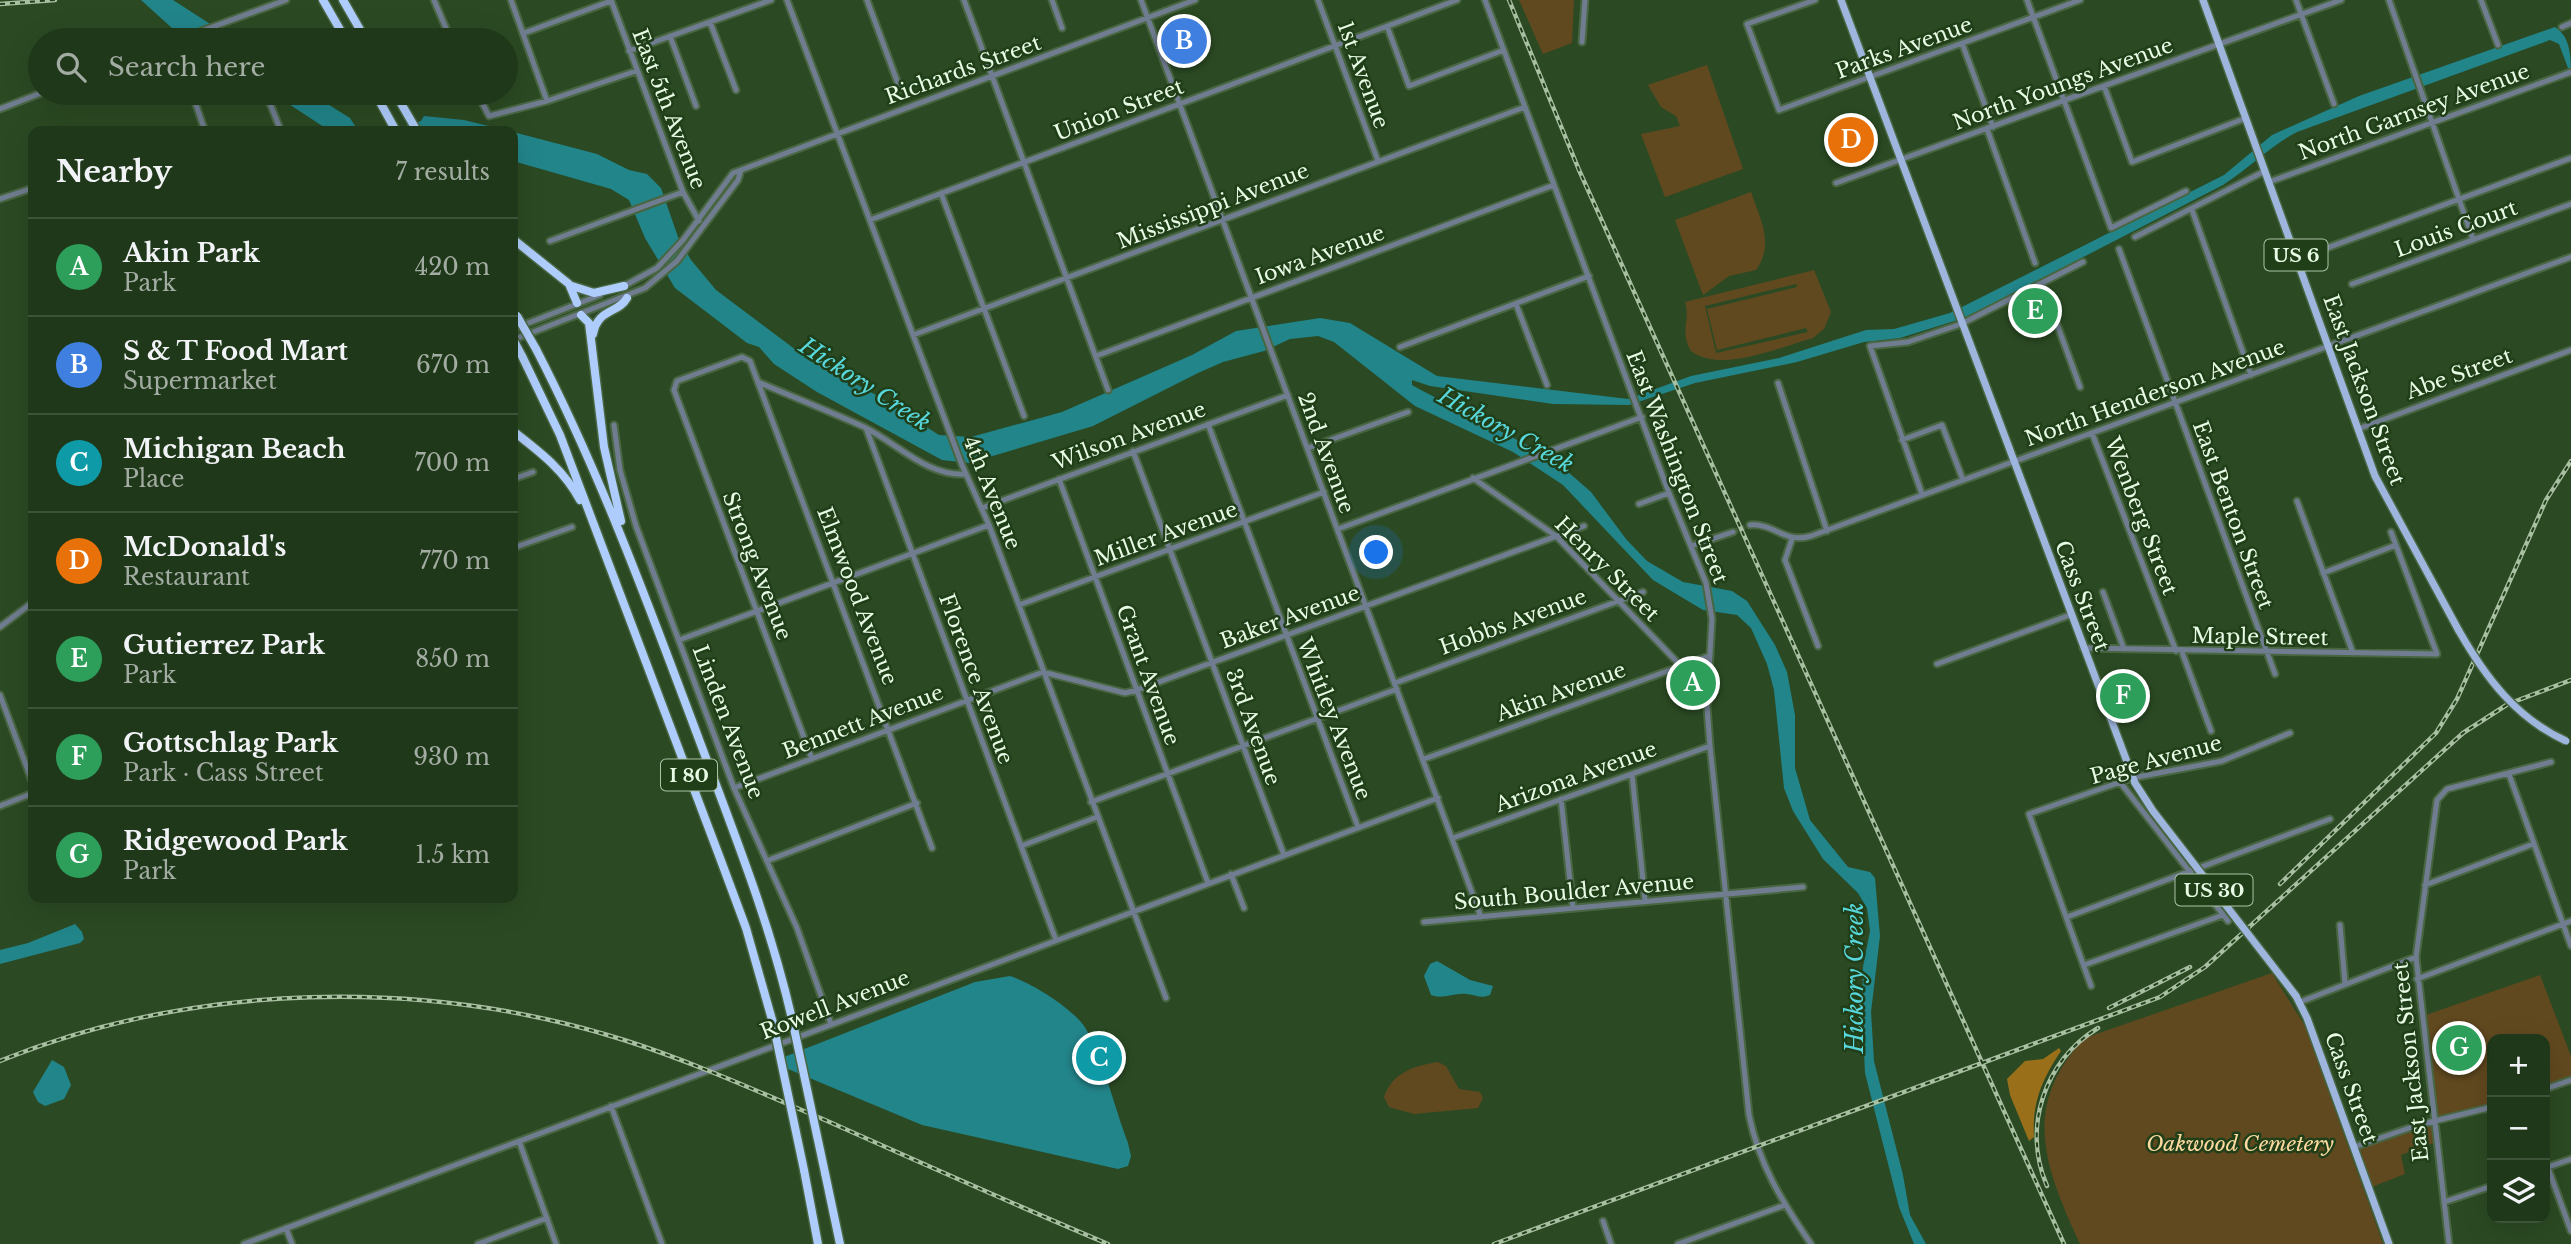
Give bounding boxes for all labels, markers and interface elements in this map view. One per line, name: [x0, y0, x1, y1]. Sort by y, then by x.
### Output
street label: Parks Avenue: [1832, 11, 1976, 85]
pin: B: [1161, 15, 1207, 67]
street label: 1st Avenue: [1332, 18, 1394, 132]
street label: East 5th Avenue: [626, 25, 712, 193]
search box: [28, 28, 518, 105]
street label: Richards Street: [882, 30, 1044, 110]
street label: North Youngs Avenue: [1949, 32, 2177, 136]
icon: search: [52, 48, 90, 86]
text: Search here: [108, 51, 265, 83]
street label: North Garnsey Avenue: [2295, 58, 2533, 166]
street label: Union Street: [1051, 73, 1187, 147]
pin: D: [1828, 114, 1874, 166]
text: Nearby: [56, 153, 172, 190]
street label: Mississippi Avenue: [1113, 157, 1313, 255]
text: 7 results: [395, 158, 490, 186]
street label: Louis Court: [2391, 195, 2521, 263]
street label: Iowa Avenue: [1252, 220, 1388, 290]
text: Akin Park: [123, 237, 260, 269]
road number: US 6: [2264, 240, 2328, 270]
text: A: [70, 253, 88, 281]
text: 420 m: [415, 253, 490, 281]
text: Park: [123, 269, 176, 297]
pin: E: [2012, 285, 2058, 337]
street label: East Jackson Street: [2317, 291, 2411, 489]
water label: Hickory Creek: [793, 331, 936, 437]
street label: North Henderson Avenue: [2021, 334, 2289, 452]
text: S & T Food Mart: [123, 335, 348, 367]
street label: Abe Street: [2401, 343, 2516, 406]
street label: East Washington Street: [1621, 347, 1734, 587]
text: B: [70, 351, 88, 379]
text: 670 m: [416, 351, 490, 379]
text: Supermarket: [123, 367, 277, 395]
water label: Hickory Creek: [1432, 381, 1579, 479]
street label: 2nd Avenue: [1292, 389, 1360, 517]
street label: Wilson Avenue: [1048, 396, 1209, 476]
street label: East Benton Street: [2187, 417, 2279, 613]
street label: Wenberg Street: [2099, 432, 2183, 599]
text: Michigan Beach: [123, 433, 345, 465]
street label: 4th Avenue: [958, 433, 1026, 553]
text: C: [70, 449, 88, 477]
text: 700 m: [414, 449, 490, 477]
text: Place: [123, 465, 185, 493]
street label: Strong Avenue: [717, 488, 797, 644]
street label: Miller Avenue: [1091, 496, 1241, 572]
street label: Elmwood Avenue: [811, 503, 903, 689]
street label: Henry Street: [1549, 511, 1665, 627]
text: McDonald's: [123, 531, 286, 563]
your location: [1359, 535, 1393, 569]
street label: Cass Street: [2049, 537, 2115, 655]
text: D: [68, 547, 90, 575]
text: 770 m: [419, 547, 490, 575]
text: Restaurant: [123, 563, 250, 591]
street label: Baker Avenue: [1217, 580, 1363, 654]
street label: Hobbs Avenue: [1436, 583, 1590, 661]
street label: Florence Avenue: [933, 590, 1019, 768]
street label: Grant Avenue: [1111, 601, 1185, 749]
street label: Maple Street: [2191, 623, 2329, 651]
text: Gutierrez Park: [123, 629, 325, 661]
street label: Whitley Avenue: [1291, 634, 1377, 804]
street label: Linden Avenue: [687, 641, 769, 803]
text: E: [70, 645, 88, 673]
text: 850 m: [415, 645, 490, 673]
street label: Akin Avenue: [1492, 657, 1629, 728]
pin: A: [1670, 657, 1716, 709]
text: Park: [123, 661, 176, 689]
street label: 3rd Avenue: [1220, 665, 1286, 789]
pin: F: [2100, 670, 2146, 722]
street label: Bennett Avenue: [779, 679, 947, 765]
text: Gottschlag Park: [123, 727, 338, 759]
street label: Page Avenue: [2087, 730, 2225, 790]
street label: Arizona Avenue: [1491, 736, 1660, 819]
text: F: [71, 743, 87, 771]
text: 930 m: [413, 743, 490, 771]
text: Park · Cass Street: [123, 759, 324, 787]
road number: I 80: [661, 760, 717, 790]
text: Ridgewood Park: [123, 825, 348, 857]
text: G: [69, 841, 89, 869]
text: 1.5 km: [415, 841, 490, 869]
text: Park: [123, 857, 176, 885]
street label: South Boulder Avenue: [1453, 869, 1695, 915]
road number: US 30: [2176, 874, 2252, 906]
water label: Hickory Creek: [1841, 903, 1869, 1054]
street label: East Jackson Street: [2388, 961, 2434, 1163]
street label: Rowell Avenue: [757, 965, 913, 1045]
pin: G: [2436, 1022, 2482, 1074]
street label: Cass Street: [2319, 1029, 2383, 1147]
pin: C: [1076, 1032, 1122, 1084]
map controls: [2487, 1034, 2550, 1223]
button: +: [2487, 1034, 2550, 1097]
button: −: [2487, 1097, 2550, 1160]
park label: Oakwood Cemetery: [2146, 1131, 2334, 1157]
button: layers: [2487, 1160, 2550, 1223]

